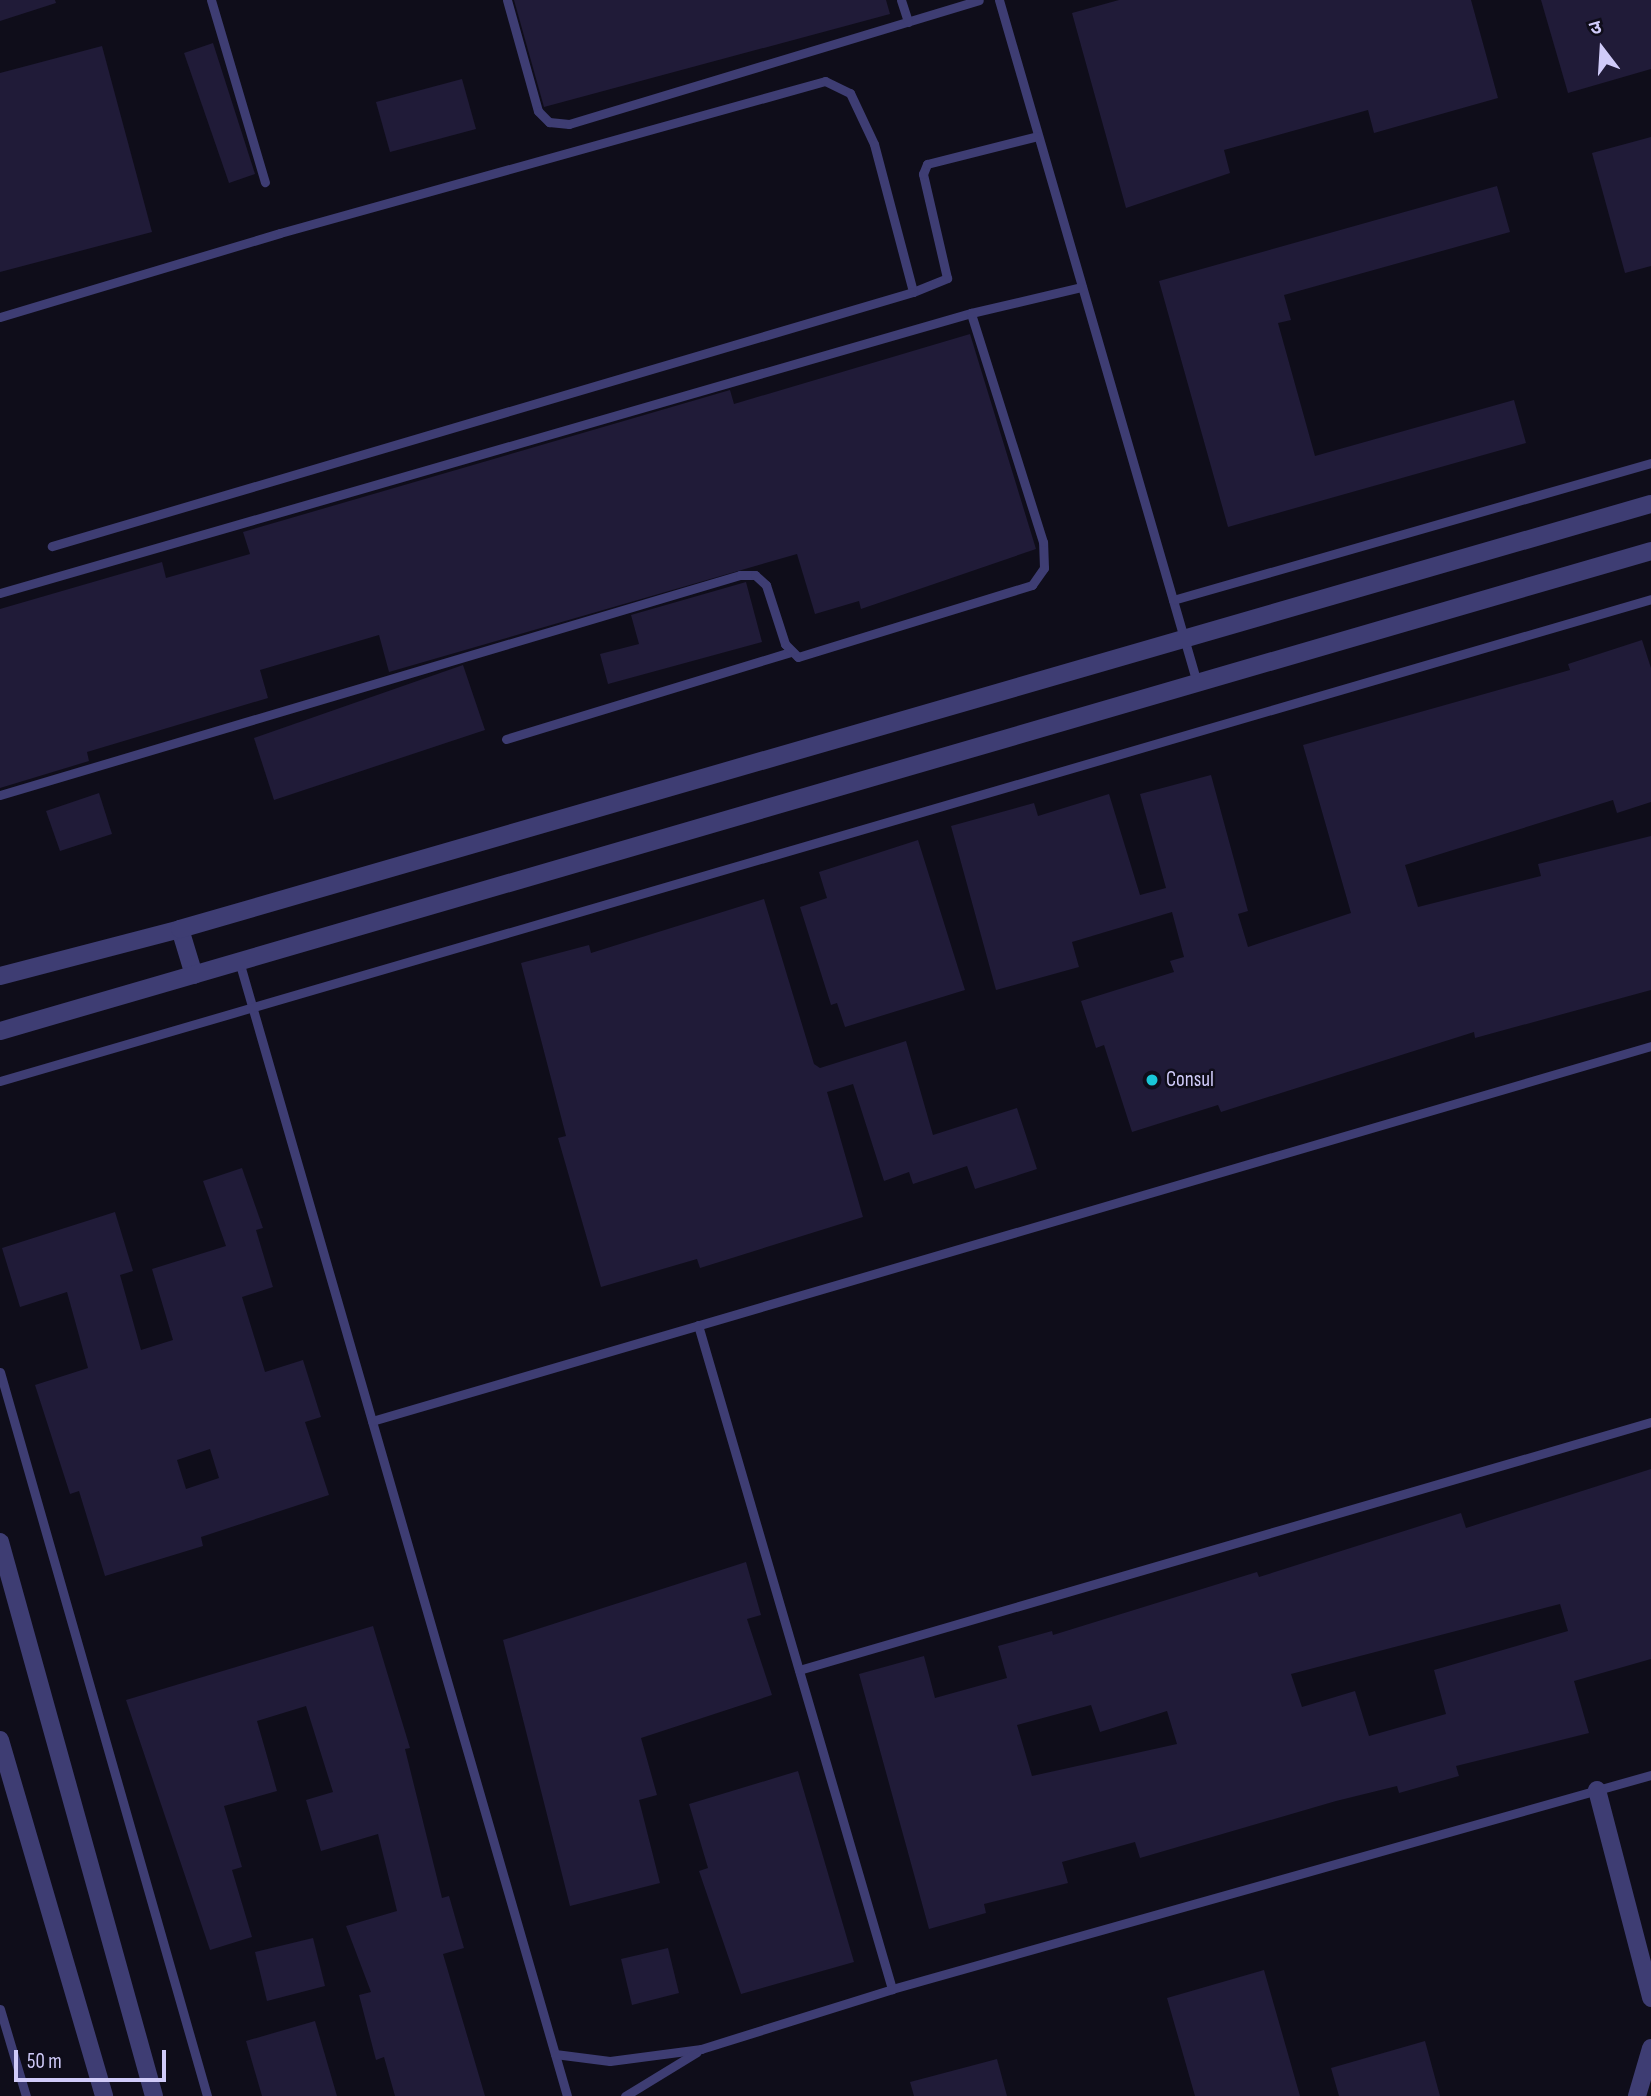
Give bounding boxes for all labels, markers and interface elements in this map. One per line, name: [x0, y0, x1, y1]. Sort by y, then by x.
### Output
north arrow: [1567, 14, 1637, 84]
text: उ: [1587, 16, 1604, 41]
place label: Consul: [1166, 1067, 1214, 1093]
marker: Consul: [1144, 1072, 1160, 1088]
scale bar: [18, 2036, 170, 2080]
text: 50 m: [27, 2049, 62, 2074]

